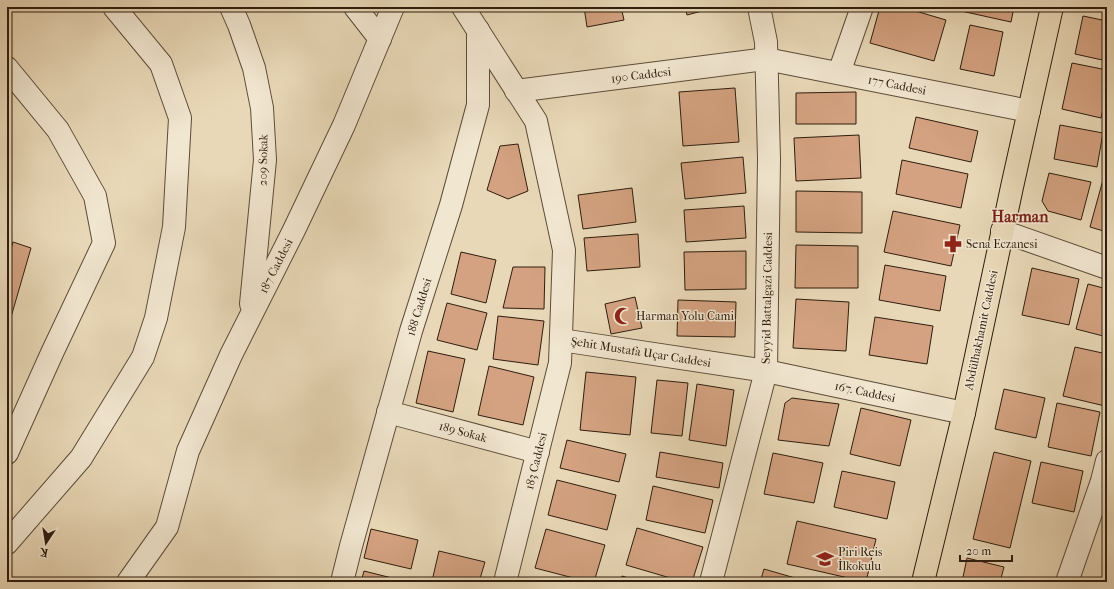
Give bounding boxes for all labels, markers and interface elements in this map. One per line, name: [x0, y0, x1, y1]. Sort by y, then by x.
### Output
street label: 190 Caddesi: [610, 64, 672, 86]
street label: 177 Caddesi: [867, 72, 928, 98]
street label: 209 Sokak: [256, 133, 270, 186]
district label: Harman: [992, 207, 1049, 226]
street label: Seyyid Battalgazi Caddesi: [759, 231, 775, 364]
pharmacy icon: Sena Eczanesi: [943, 234, 963, 254]
street label: 187 Caddesi: [256, 236, 296, 296]
place label: Sena Eczanesi: [966, 237, 1038, 251]
street label: Abdülhakhamit Caddesi: [961, 268, 1001, 392]
street label: 188 Caddesi: [404, 276, 435, 338]
mosque icon: Harman Yolu Cami: [613, 306, 633, 326]
place label: Harman Yolu Cami: [636, 309, 734, 323]
street label: Şehit Mustafa Uçar Caddesi: [570, 334, 712, 371]
street label: 167. Caddesi: [833, 379, 897, 405]
street label: 189 Sokak: [437, 419, 489, 445]
street label: 183 Caddesi: [522, 431, 550, 491]
north arrow: [26, 523, 66, 563]
scale bar: [960, 537, 1012, 563]
text: 20 m: [966, 544, 991, 558]
text: K: [38, 545, 49, 559]
place label: Piri Reis İlkokulu: [838, 545, 883, 573]
school or university icon: Piri Reis İlkokulu: [815, 549, 835, 569]

